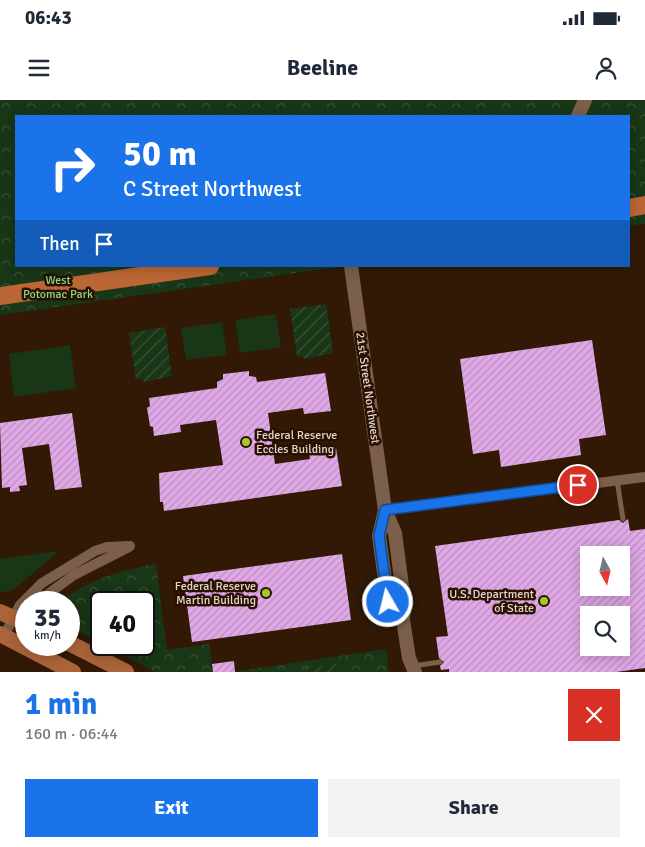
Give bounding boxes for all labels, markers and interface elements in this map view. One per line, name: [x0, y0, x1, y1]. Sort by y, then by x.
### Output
text: 06:43: [25, 6, 72, 30]
icon: menu: [25, 54, 53, 82]
text: Beeline: [287, 54, 358, 81]
icon: person: [592, 54, 620, 82]
text: 50 m: [123, 132, 197, 175]
icon: right: [40, 135, 105, 200]
text: C Street Northwest: [123, 175, 302, 202]
icon: arrive: [90, 230, 118, 258]
text: Then: [40, 232, 80, 256]
park label: West Potomac Park: [23, 273, 93, 302]
street label: 21st Street Northwest: [352, 331, 383, 445]
place label: Federal Reserve Eccles Building: [256, 428, 337, 457]
marker: Federal Reserve Eccles Building: [240, 436, 252, 448]
pin: [557, 464, 599, 506]
icon: arrive: [564, 471, 592, 499]
north arrow: [580, 546, 630, 596]
map controls: [580, 546, 630, 656]
position arrow: [361, 575, 413, 627]
place label: Federal Reserve Martin Building: [175, 579, 256, 608]
marker: Federal Reserve Martin Building: [260, 587, 272, 599]
place label: U.S. Department of State: [449, 587, 534, 616]
speed limit sign: 40: [90, 591, 155, 656]
marker: U.S. Department of State: [538, 595, 550, 607]
text: 35: [34, 602, 61, 633]
button: search: [580, 606, 630, 656]
text: km/h: [34, 628, 61, 643]
text: 1 min: [25, 686, 97, 723]
button: close: [568, 689, 620, 741]
text: 160 m · 06:44: [25, 724, 118, 744]
button: Exit: [25, 779, 318, 837]
button: Share: [328, 779, 620, 837]

